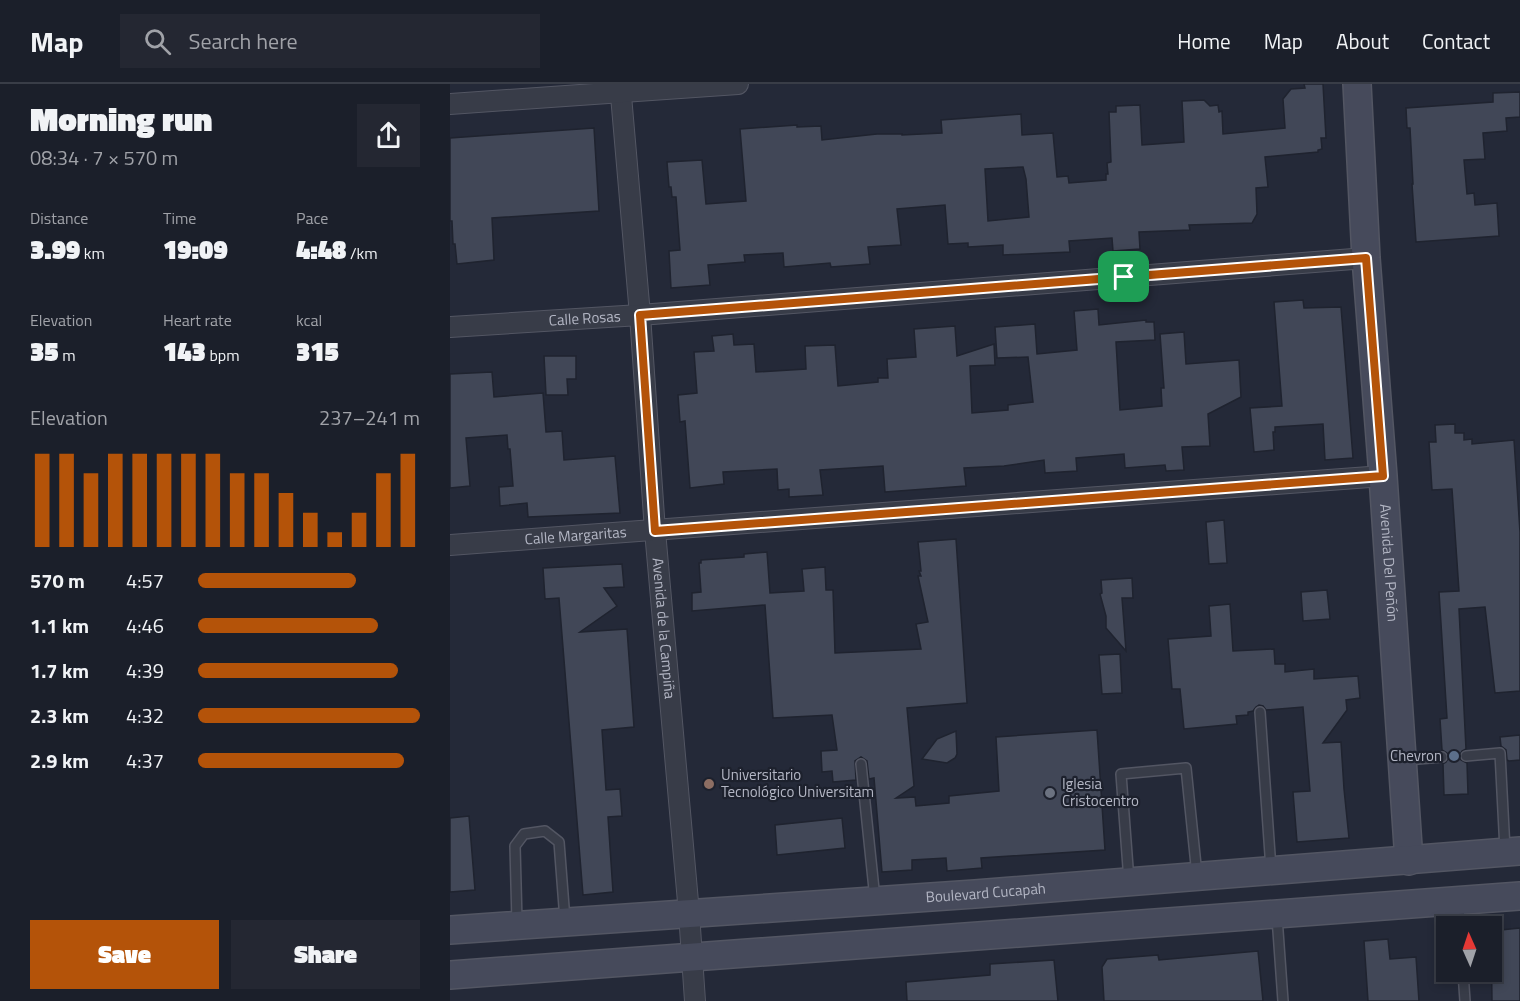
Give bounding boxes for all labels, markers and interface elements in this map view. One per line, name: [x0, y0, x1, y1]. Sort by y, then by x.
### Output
search box: [120, 14, 540, 68]
text: Map: [30, 20, 84, 63]
text: Search here: [189, 24, 298, 58]
icon: search: [141, 25, 174, 58]
text: Home: [1177, 25, 1231, 57]
text: Map: [1264, 25, 1303, 57]
text: About: [1336, 25, 1389, 57]
text: Contact: [1422, 25, 1490, 57]
text: Morning run: [30, 94, 212, 144]
button: share: [357, 104, 420, 167]
text: 08:34 · 7 × 570 m: [30, 142, 178, 173]
text: Distance: [30, 206, 88, 230]
text: Time: [163, 206, 196, 230]
text: Pace: [296, 206, 328, 230]
text: 3.99: [30, 230, 80, 269]
text: 19:09: [163, 230, 228, 269]
text: 4:48: [296, 230, 346, 269]
text: km: [80, 241, 105, 265]
text: /km: [346, 241, 378, 265]
pin: [1098, 251, 1149, 302]
icon: arrive: [1107, 260, 1140, 293]
street label: Calle Rosas: [548, 304, 621, 332]
text: Elevation: [30, 308, 92, 332]
text: Heart rate: [163, 308, 232, 332]
text: kcal: [296, 308, 322, 332]
text: 35: [30, 332, 59, 371]
text: 143: [163, 332, 206, 371]
text: 315: [296, 332, 339, 371]
text: m: [59, 343, 76, 367]
text: bpm: [206, 343, 240, 367]
text: Elevation: [30, 402, 108, 433]
text: 237–241 m: [319, 402, 420, 433]
street label: Avenida Del Peñón: [1374, 503, 1405, 623]
street label: Calle Margaritas: [524, 520, 627, 550]
street label: Avenida de la Campiña: [646, 557, 682, 700]
text: 570 m: [30, 565, 85, 596]
text: 4:57: [126, 565, 164, 596]
text: 1.1 km: [30, 610, 89, 641]
text: 4:46: [126, 610, 164, 641]
text: 1.7 km: [30, 655, 89, 686]
text: 4:39: [126, 655, 164, 686]
text: 2.3 km: [30, 700, 89, 731]
text: 4:32: [126, 700, 164, 731]
place label: Chevron: [1390, 744, 1442, 767]
text: 2.9 km: [30, 745, 89, 776]
text: 4:37: [126, 745, 164, 776]
marker: Chevron: [1447, 749, 1461, 763]
place label: Universitario Tecnológico Universitam: [721, 763, 874, 803]
place label: Iglesia Cristocentro: [1062, 772, 1139, 812]
marker: Universitario Tecnológico Universitam: [702, 777, 716, 791]
marker: Iglesia Cristocentro: [1043, 786, 1057, 800]
street label: Boulevard Cucapah: [925, 876, 1047, 908]
north arrow: [1436, 916, 1502, 982]
map controls: [1436, 916, 1502, 982]
button: Save: [30, 920, 219, 989]
button: Share: [231, 920, 420, 989]

